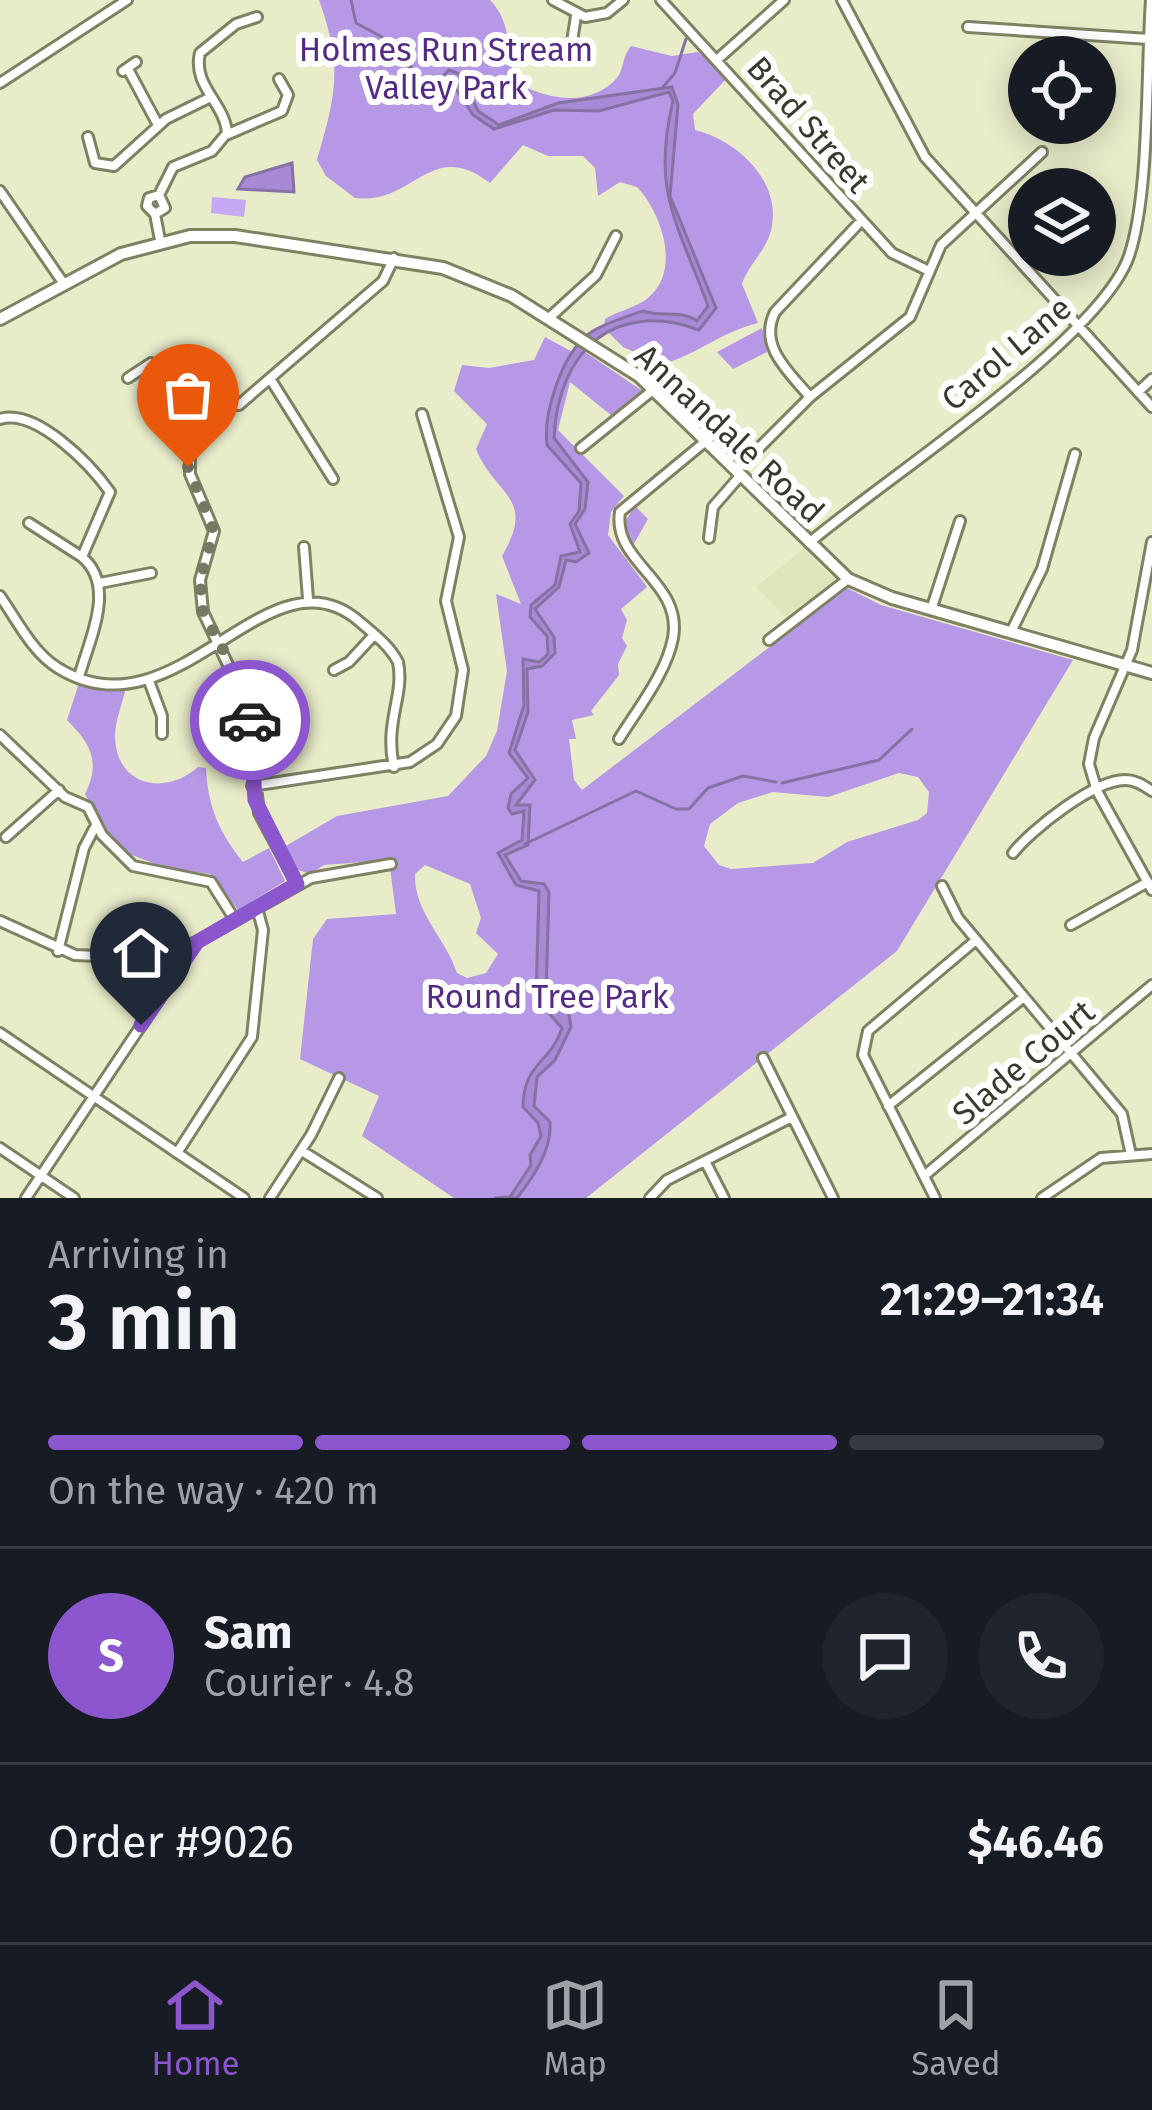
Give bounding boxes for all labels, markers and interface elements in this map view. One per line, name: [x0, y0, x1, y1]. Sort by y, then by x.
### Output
park label: Holmes Run Stream Valley Park: [299, 30, 593, 108]
map controls: [1008, 36, 1116, 276]
button: locate: [1008, 36, 1116, 144]
street label: Brad Street: [738, 48, 878, 201]
button: layers: [1008, 168, 1116, 276]
street label: Carol Lane: [934, 288, 1080, 420]
street label: Annandale Road: [626, 336, 832, 532]
pin: [137, 344, 239, 467]
icon: bag: [155, 362, 221, 428]
courier: [190, 660, 310, 780]
icon: car: [217, 687, 283, 753]
pin: [90, 902, 192, 1025]
icon: home: [108, 920, 174, 986]
park label: Round Tree Park: [425, 977, 669, 1017]
street label: Slade Court: [945, 992, 1103, 1134]
text: Arriving in: [48, 1232, 229, 1278]
text: 21:29–21:34: [880, 1273, 1104, 1327]
text: 3 min: [48, 1276, 241, 1370]
text: On the way · 420 m: [48, 1468, 379, 1514]
button: chat: [822, 1593, 948, 1719]
button: phone: [978, 1593, 1104, 1719]
text: Sam: [204, 1606, 292, 1660]
text: S: [98, 1629, 124, 1683]
text: Courier · 4.8: [204, 1660, 415, 1706]
text: Order #9026: [48, 1815, 294, 1869]
text: $46.46: [968, 1815, 1104, 1869]
tab: Home: [151, 1972, 239, 2084]
tab: Map: [542, 1972, 608, 2084]
tab: Saved: [911, 1972, 1001, 2084]

